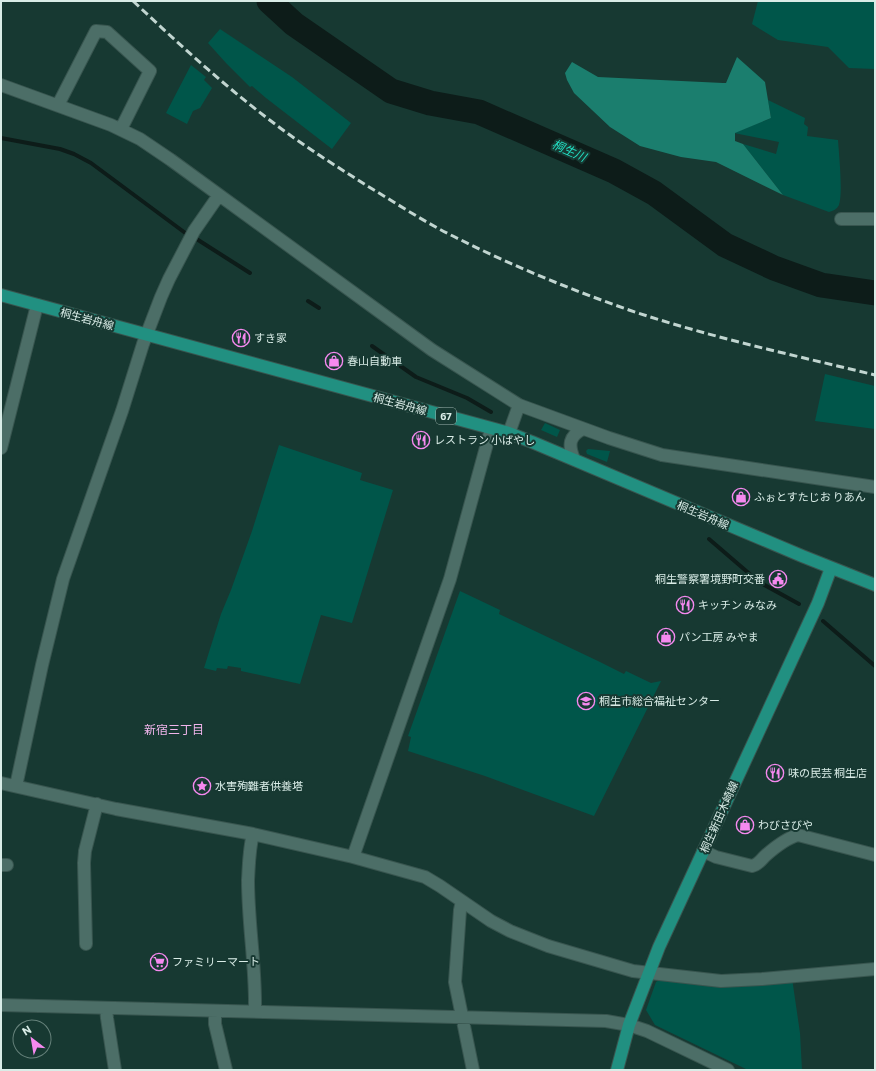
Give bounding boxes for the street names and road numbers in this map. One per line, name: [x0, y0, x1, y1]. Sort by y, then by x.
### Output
street label: 桐生岩舟線: [59, 305, 115, 332]
street label: 桐生岩舟線: [372, 390, 428, 417]
road number: 67: [436, 408, 456, 424]
street label: 桐生岩舟線: [675, 498, 731, 531]
street label: 桐生新田木崎線: [697, 779, 740, 855]

